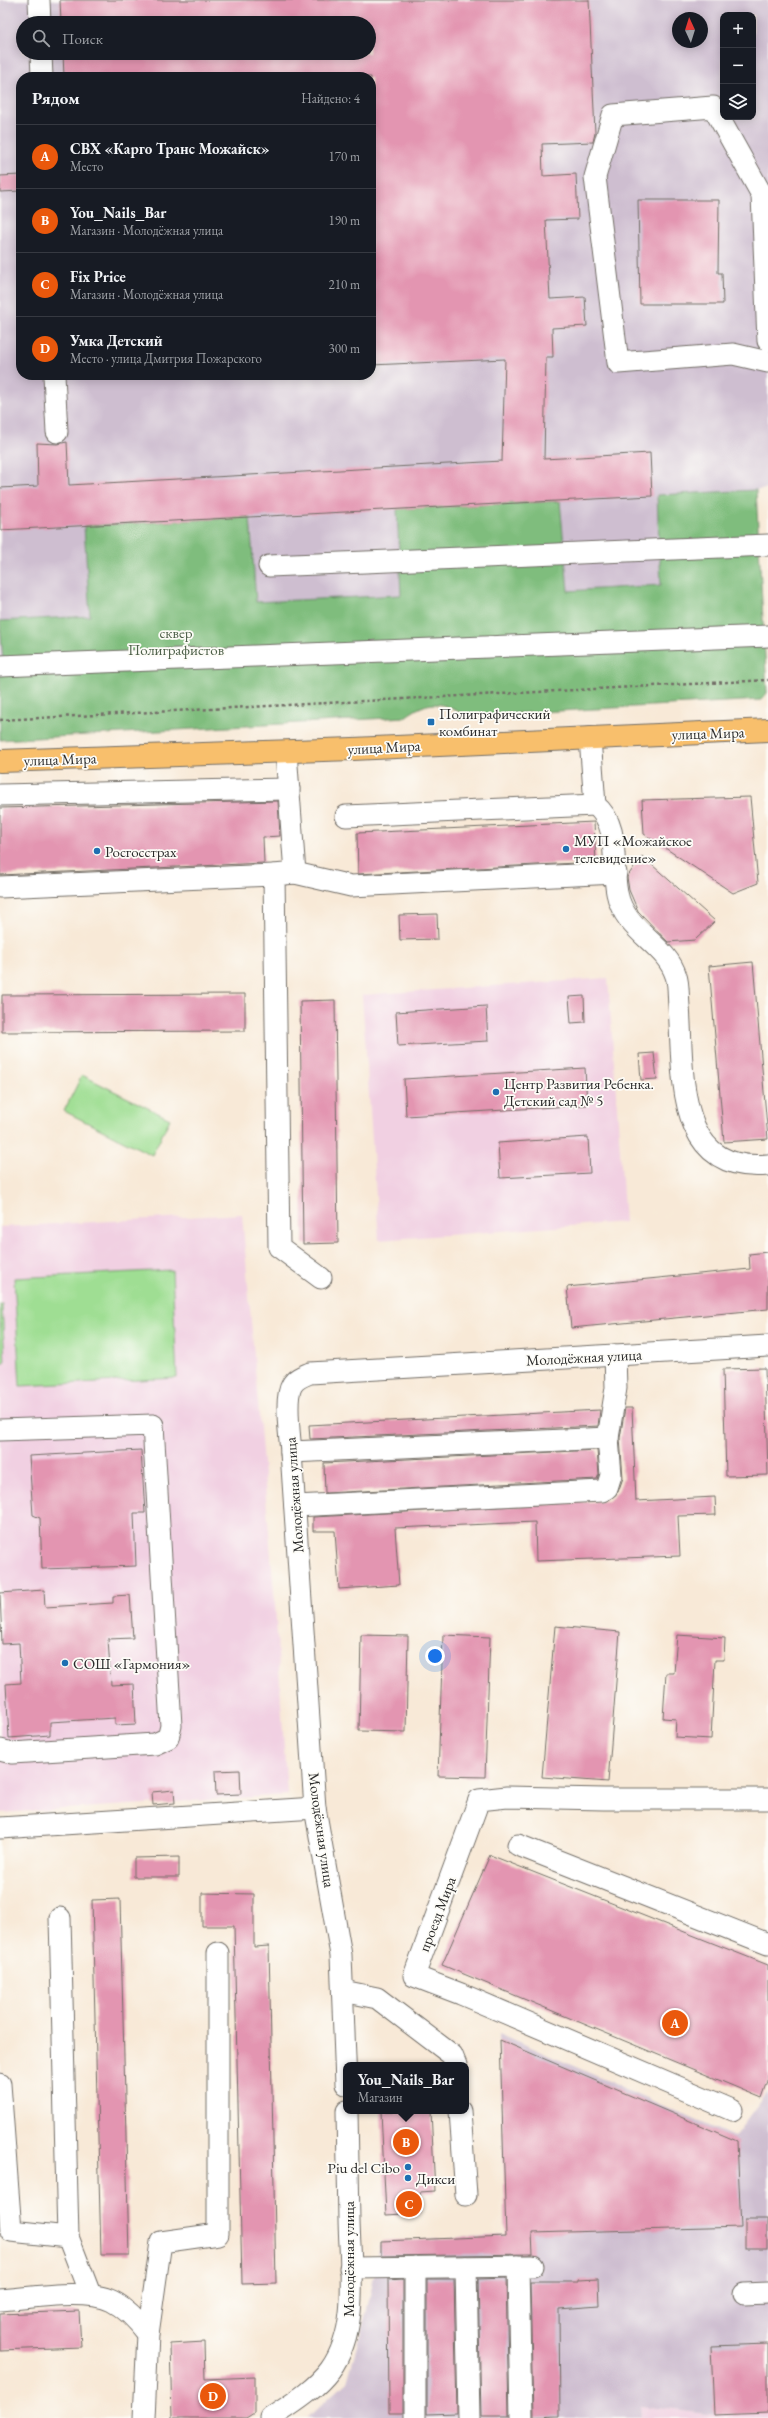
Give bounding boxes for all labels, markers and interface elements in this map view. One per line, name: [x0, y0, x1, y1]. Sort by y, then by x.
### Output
north arrow: [672, 12, 708, 48]
map controls: [720, 12, 756, 120]
button: +: [720, 12, 756, 48]
search box: [16, 16, 376, 60]
icon: search: [30, 27, 52, 49]
text: Поиск: [62, 29, 103, 48]
button: −: [720, 48, 756, 84]
button: layers: [720, 84, 756, 120]
text: Рядом: [32, 87, 80, 109]
text: Найдено: 4: [301, 90, 360, 107]
text: СВХ «Карго Транс Можайск»: [70, 139, 270, 158]
text: A: [40, 148, 50, 165]
text: 170 m: [329, 148, 360, 165]
text: Место: [70, 158, 103, 175]
text: You_Nails_Bar: [70, 203, 167, 222]
text: B: [41, 212, 49, 229]
text: 190 m: [329, 212, 360, 229]
text: Магазин · Молодёжная улица: [70, 222, 223, 239]
text: Fix Price: [70, 267, 126, 286]
text: C: [40, 276, 50, 293]
text: 210 m: [329, 276, 360, 293]
text: Магазин · Молодёжная улица: [70, 286, 223, 303]
text: Умка Детский: [70, 331, 163, 350]
text: D: [40, 340, 50, 357]
text: 300 m: [329, 340, 360, 357]
text: Место · улица Дмитрия Пожарского: [70, 350, 262, 367]
park label: сквер Полиграфистов: [128, 623, 224, 659]
place label: Полиграфический комбинат: [439, 704, 550, 740]
marker: Полиграфический комбинат: [426, 717, 436, 727]
street label: улица Мира: [671, 722, 745, 744]
street label: улица Мира: [347, 736, 421, 758]
street label: улица Мира: [23, 748, 97, 770]
place label: МУП «Можайское телевидение»: [574, 831, 692, 867]
place label: Росгосстрах: [105, 842, 177, 861]
marker: МУП «Можайское телевидение»: [561, 844, 571, 854]
marker: Росгосстрах: [92, 846, 102, 856]
place label: Центр Развития Ребенка. Детский сад № 5: [504, 1074, 654, 1110]
marker: Центр Развития Ребенка. Детский сад № 5: [491, 1087, 501, 1097]
street label: Молодёжная улица: [526, 1344, 642, 1370]
street label: Молодёжная улица: [280, 1436, 308, 1554]
your location: [425, 1646, 445, 1666]
place label: СОШ «Гармония»: [73, 1654, 190, 1673]
marker: СОШ «Гармония»: [60, 1658, 70, 1668]
street label: Молодёжная улица: [305, 1771, 339, 1889]
street label: проезд Мира: [414, 1874, 460, 1954]
pin: A: [662, 2008, 688, 2038]
popup: [343, 2062, 469, 2114]
text: You_Nails_Bar: [358, 2070, 454, 2089]
text: Магазин: [358, 2089, 403, 2106]
pin: B: [393, 2127, 419, 2157]
place label: Piu del Cibo: [328, 2158, 400, 2177]
marker: Piu del Cibo: [403, 2162, 413, 2172]
place label: Дикси: [416, 2169, 455, 2188]
marker: Дикси: [403, 2173, 413, 2183]
pin: C: [396, 2189, 422, 2219]
street label: Молодёжная улица: [339, 2201, 358, 2317]
pin: D: [200, 2381, 226, 2411]

